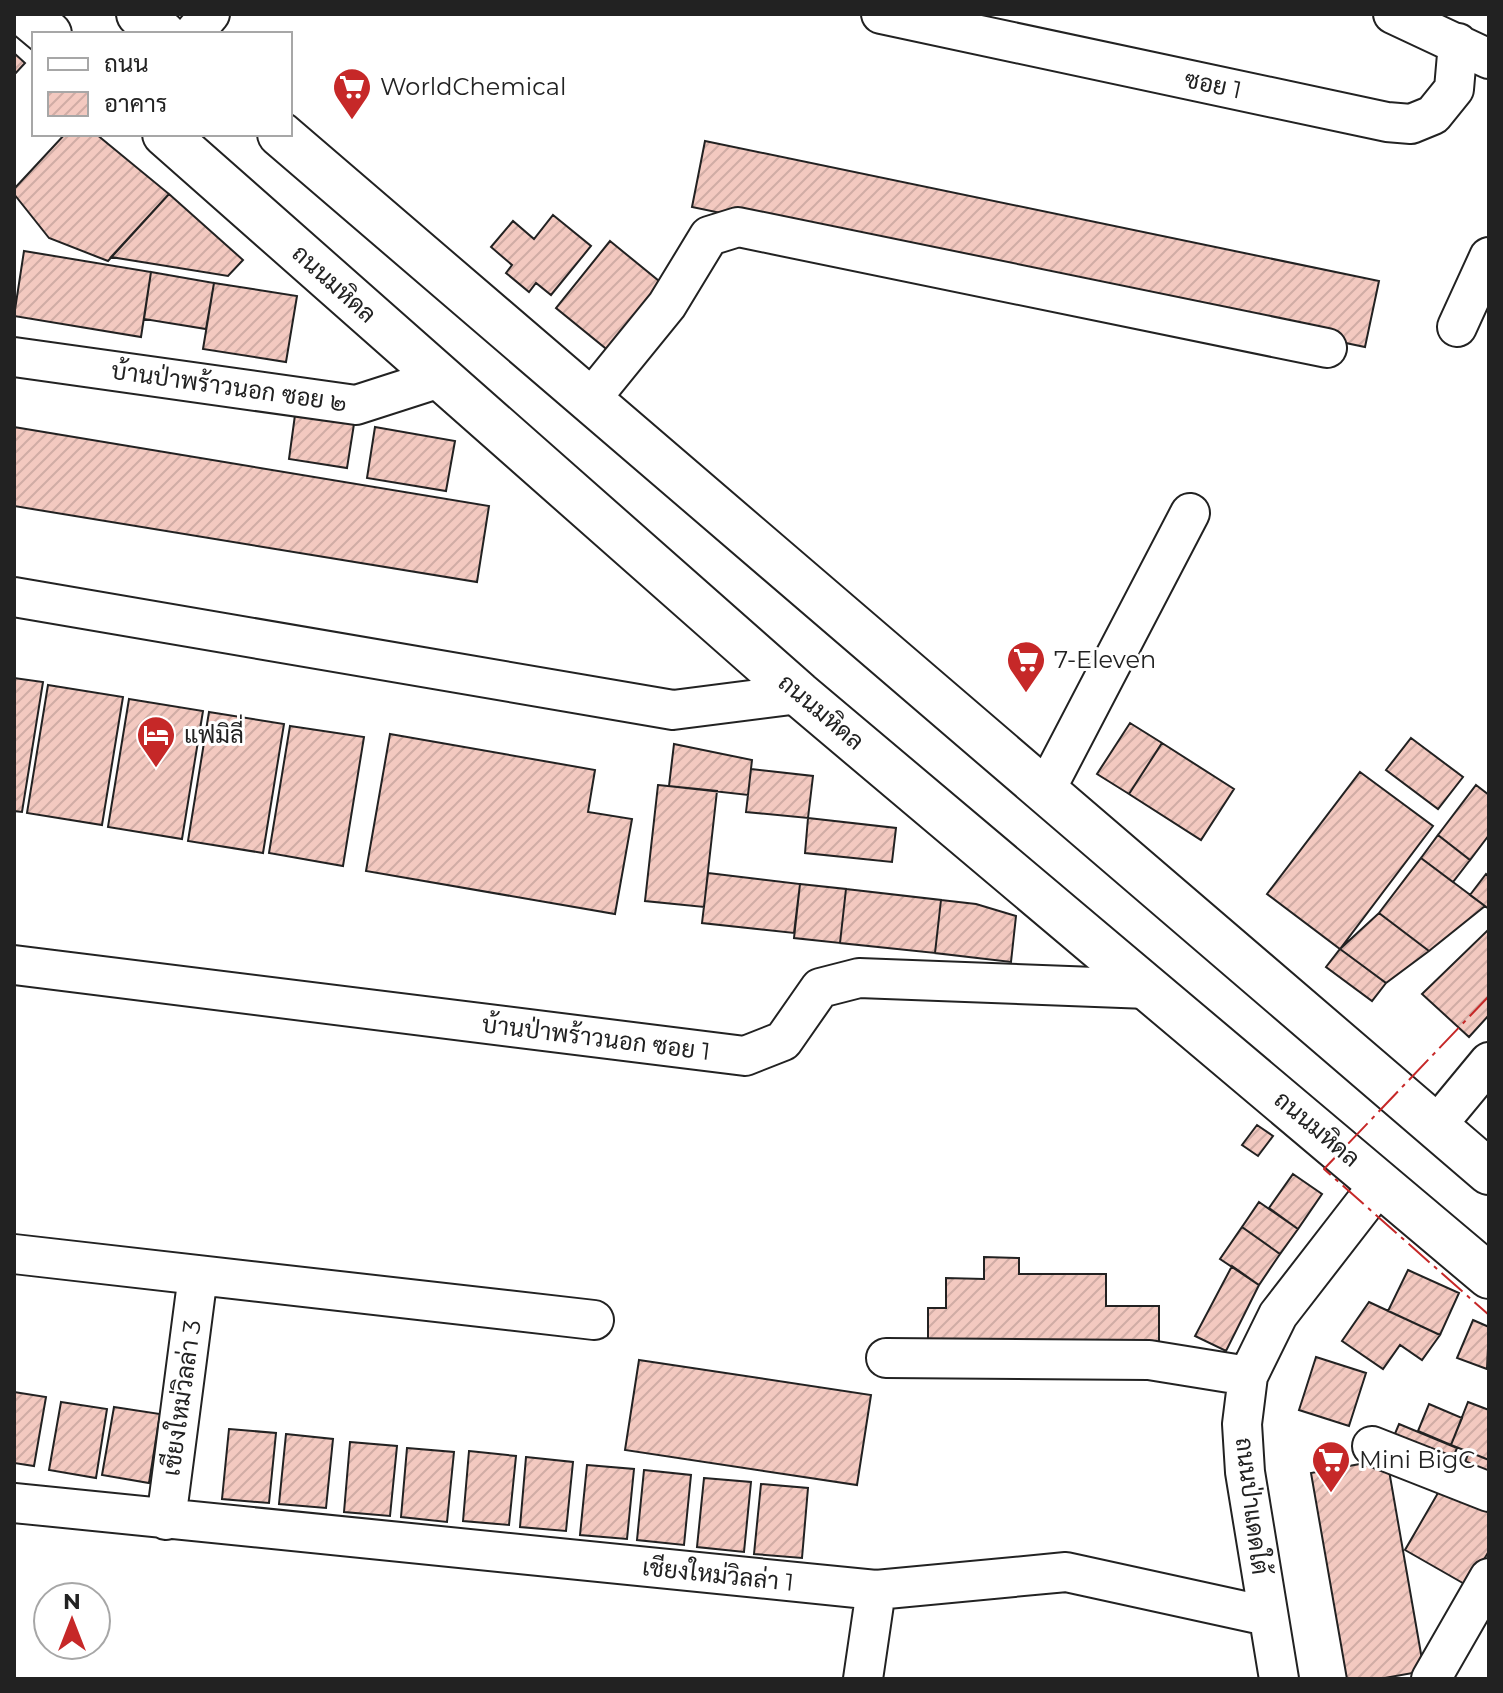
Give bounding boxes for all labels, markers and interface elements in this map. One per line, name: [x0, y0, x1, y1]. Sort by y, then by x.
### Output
legend: [32, 32, 292, 136]
text: ถนน: [104, 49, 149, 78]
street label: ซอย 1: [1182, 64, 1244, 105]
supermarket icon: WorldChemical: [331, 66, 373, 121]
place label: WorldChemical: [380, 72, 566, 101]
text: อาคาร: [104, 89, 167, 118]
street label: ถนนมหิดล: [286, 239, 382, 329]
street label: บ้านป่าพร้าวนอก ซอย ๒: [109, 356, 349, 417]
supermarket icon: 7-Eleven: [1005, 639, 1047, 694]
place label: 7-Eleven: [1054, 645, 1156, 674]
street label: ถนนมหิดล: [773, 668, 870, 756]
hotel icon: แฟมิลี่: [135, 714, 177, 769]
place label: แฟมิลี่: [184, 714, 244, 749]
street label: บ้านป่าพร้าวนอก ซอย 1: [480, 1009, 712, 1066]
street label: ถนนมหิดล: [1269, 1085, 1366, 1173]
street label: เชียงใหม่วิลล่า 3: [155, 1318, 207, 1478]
street label: ถนนป่าแดดใต้: [1230, 1436, 1276, 1577]
supermarket icon: Mini BigC: [1310, 1439, 1352, 1494]
place label: Mini BigC: [1359, 1445, 1475, 1474]
street label: เชียงใหม่วิลล่า 1: [641, 1551, 795, 1597]
north arrow: [32, 1581, 112, 1661]
text: N: [63, 1588, 81, 1615]

